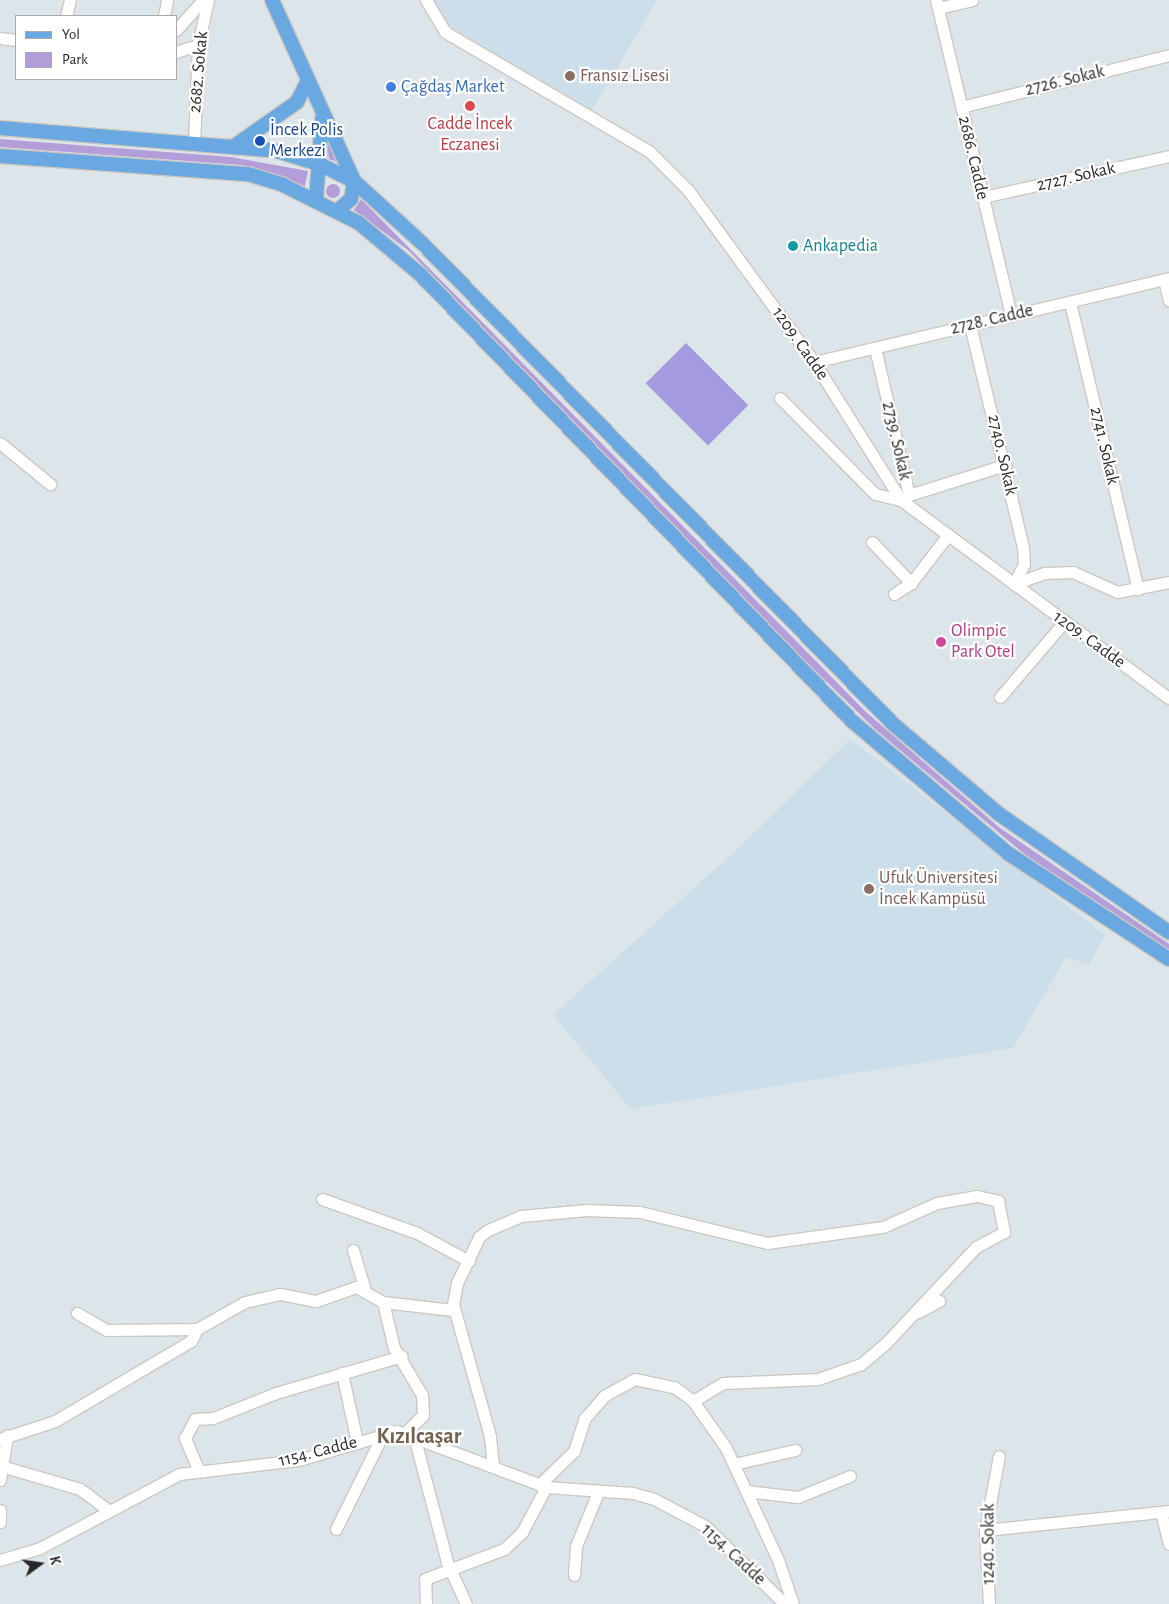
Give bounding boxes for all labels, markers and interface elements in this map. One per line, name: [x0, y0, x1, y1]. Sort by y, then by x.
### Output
legend: [15, 15, 178, 80]
text: Yol: [62, 27, 80, 42]
street label: 2682. Sokak: [185, 30, 213, 114]
text: Park: [62, 52, 88, 67]
street label: 2726. Sokak: [1023, 61, 1107, 101]
place label: Fransız Lisesi: [580, 65, 669, 87]
marker: Fransız Lisesi: [564, 70, 576, 82]
place label: Çağdaş Market: [401, 76, 505, 98]
marker: Çağdaş Market: [385, 81, 397, 93]
marker: Cadde İncek Eczanesi: [464, 100, 476, 112]
place label: Cadde İncek Eczanesi: [428, 114, 512, 156]
street label: 2686. Cadde: [953, 114, 993, 202]
place label: İncek Polis Merkezi: [270, 120, 343, 162]
marker: İncek Polis Merkezi: [254, 135, 266, 147]
street label: 2727. Sokak: [1035, 157, 1117, 197]
place label: Ankapedia: [803, 235, 878, 257]
marker: Ankapedia: [787, 240, 799, 252]
street label: 2728. Cadde: [949, 300, 1035, 340]
street label: 1209. Cadde: [767, 303, 833, 385]
street label: 2739. Sokak: [876, 400, 916, 482]
street label: 2741. Sokak: [1085, 405, 1123, 487]
street label: 2740. Sokak: [982, 412, 1022, 498]
street label: 1209. Cadde: [1049, 607, 1129, 673]
place label: Olimpic Park Otel: [951, 621, 1015, 664]
marker: Olimpic Park Otel: [935, 636, 947, 648]
place label: Ufuk Üniversitesi İncek Kampüsü: [879, 868, 998, 911]
marker: Ufuk Üniversitesi İncek Kampüsü: [863, 883, 875, 895]
district label: Kızılcaşar: [377, 1424, 461, 1450]
street label: 1154. Cadde: [276, 1432, 360, 1472]
street label: 1240. Sokak: [978, 1504, 1000, 1584]
street label: 1154. Cadde: [696, 1520, 770, 1590]
north arrow: [15, 1539, 65, 1589]
text: K: [47, 1555, 62, 1566]

